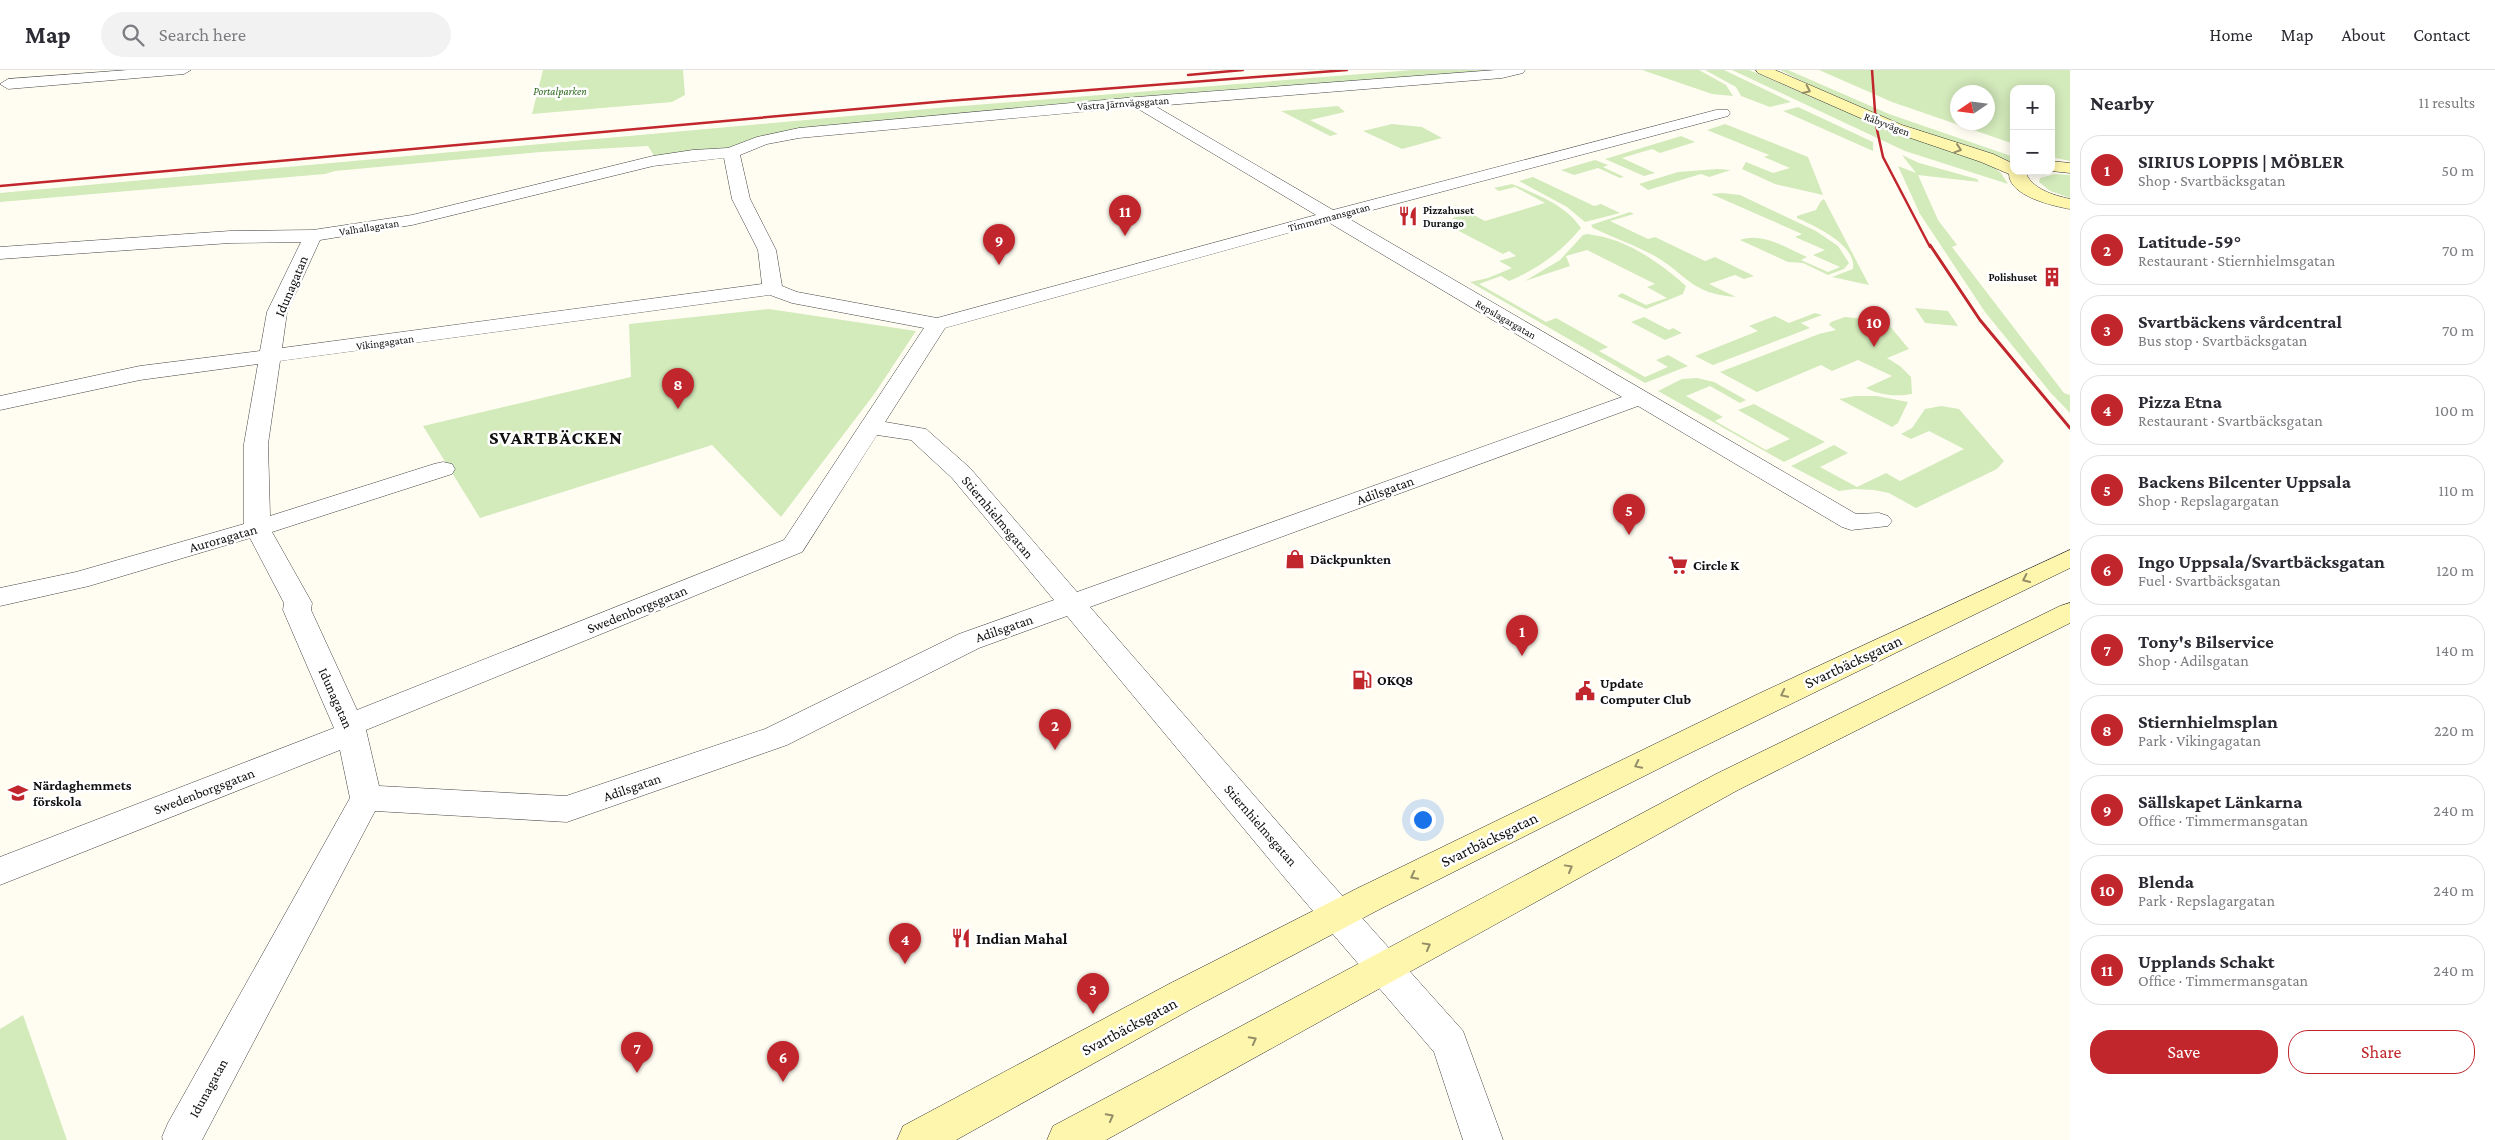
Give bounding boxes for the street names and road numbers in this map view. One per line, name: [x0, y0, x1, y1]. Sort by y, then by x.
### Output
street label: Västra Järnvägsgatan: [1076, 94, 1170, 113]
street label: Råbyvägen: [1862, 110, 1912, 139]
street label: Timmermansgatan: [1287, 200, 1372, 235]
street label: Valhallagatan: [338, 216, 400, 239]
street label: Idunagatan: [271, 253, 311, 319]
street label: Repslagargatan: [1473, 297, 1538, 342]
street label: Vikingagatan: [355, 332, 415, 353]
street label: Stiernhielmsgatan: [959, 472, 1038, 562]
street label: Adilsgatan: [1354, 472, 1416, 508]
street label: Auroragatan: [187, 521, 259, 555]
street label: Swedenborgsgatan: [585, 581, 690, 636]
street label: Adilsgatan: [973, 611, 1035, 645]
street label: Svartbäcksgatan: [1802, 631, 1905, 692]
street label: Idunagatan: [316, 665, 357, 731]
street label: Swedenborgsgatan: [151, 764, 257, 818]
street label: Adilsgatan: [601, 770, 663, 804]
street label: Stiernhielmsgatan: [1221, 781, 1301, 869]
street label: Svartbäcksgatan: [1438, 809, 1541, 871]
street label: Svartbäcksgatan: [1079, 994, 1181, 1060]
street label: Idunagatan: [185, 1055, 231, 1120]

